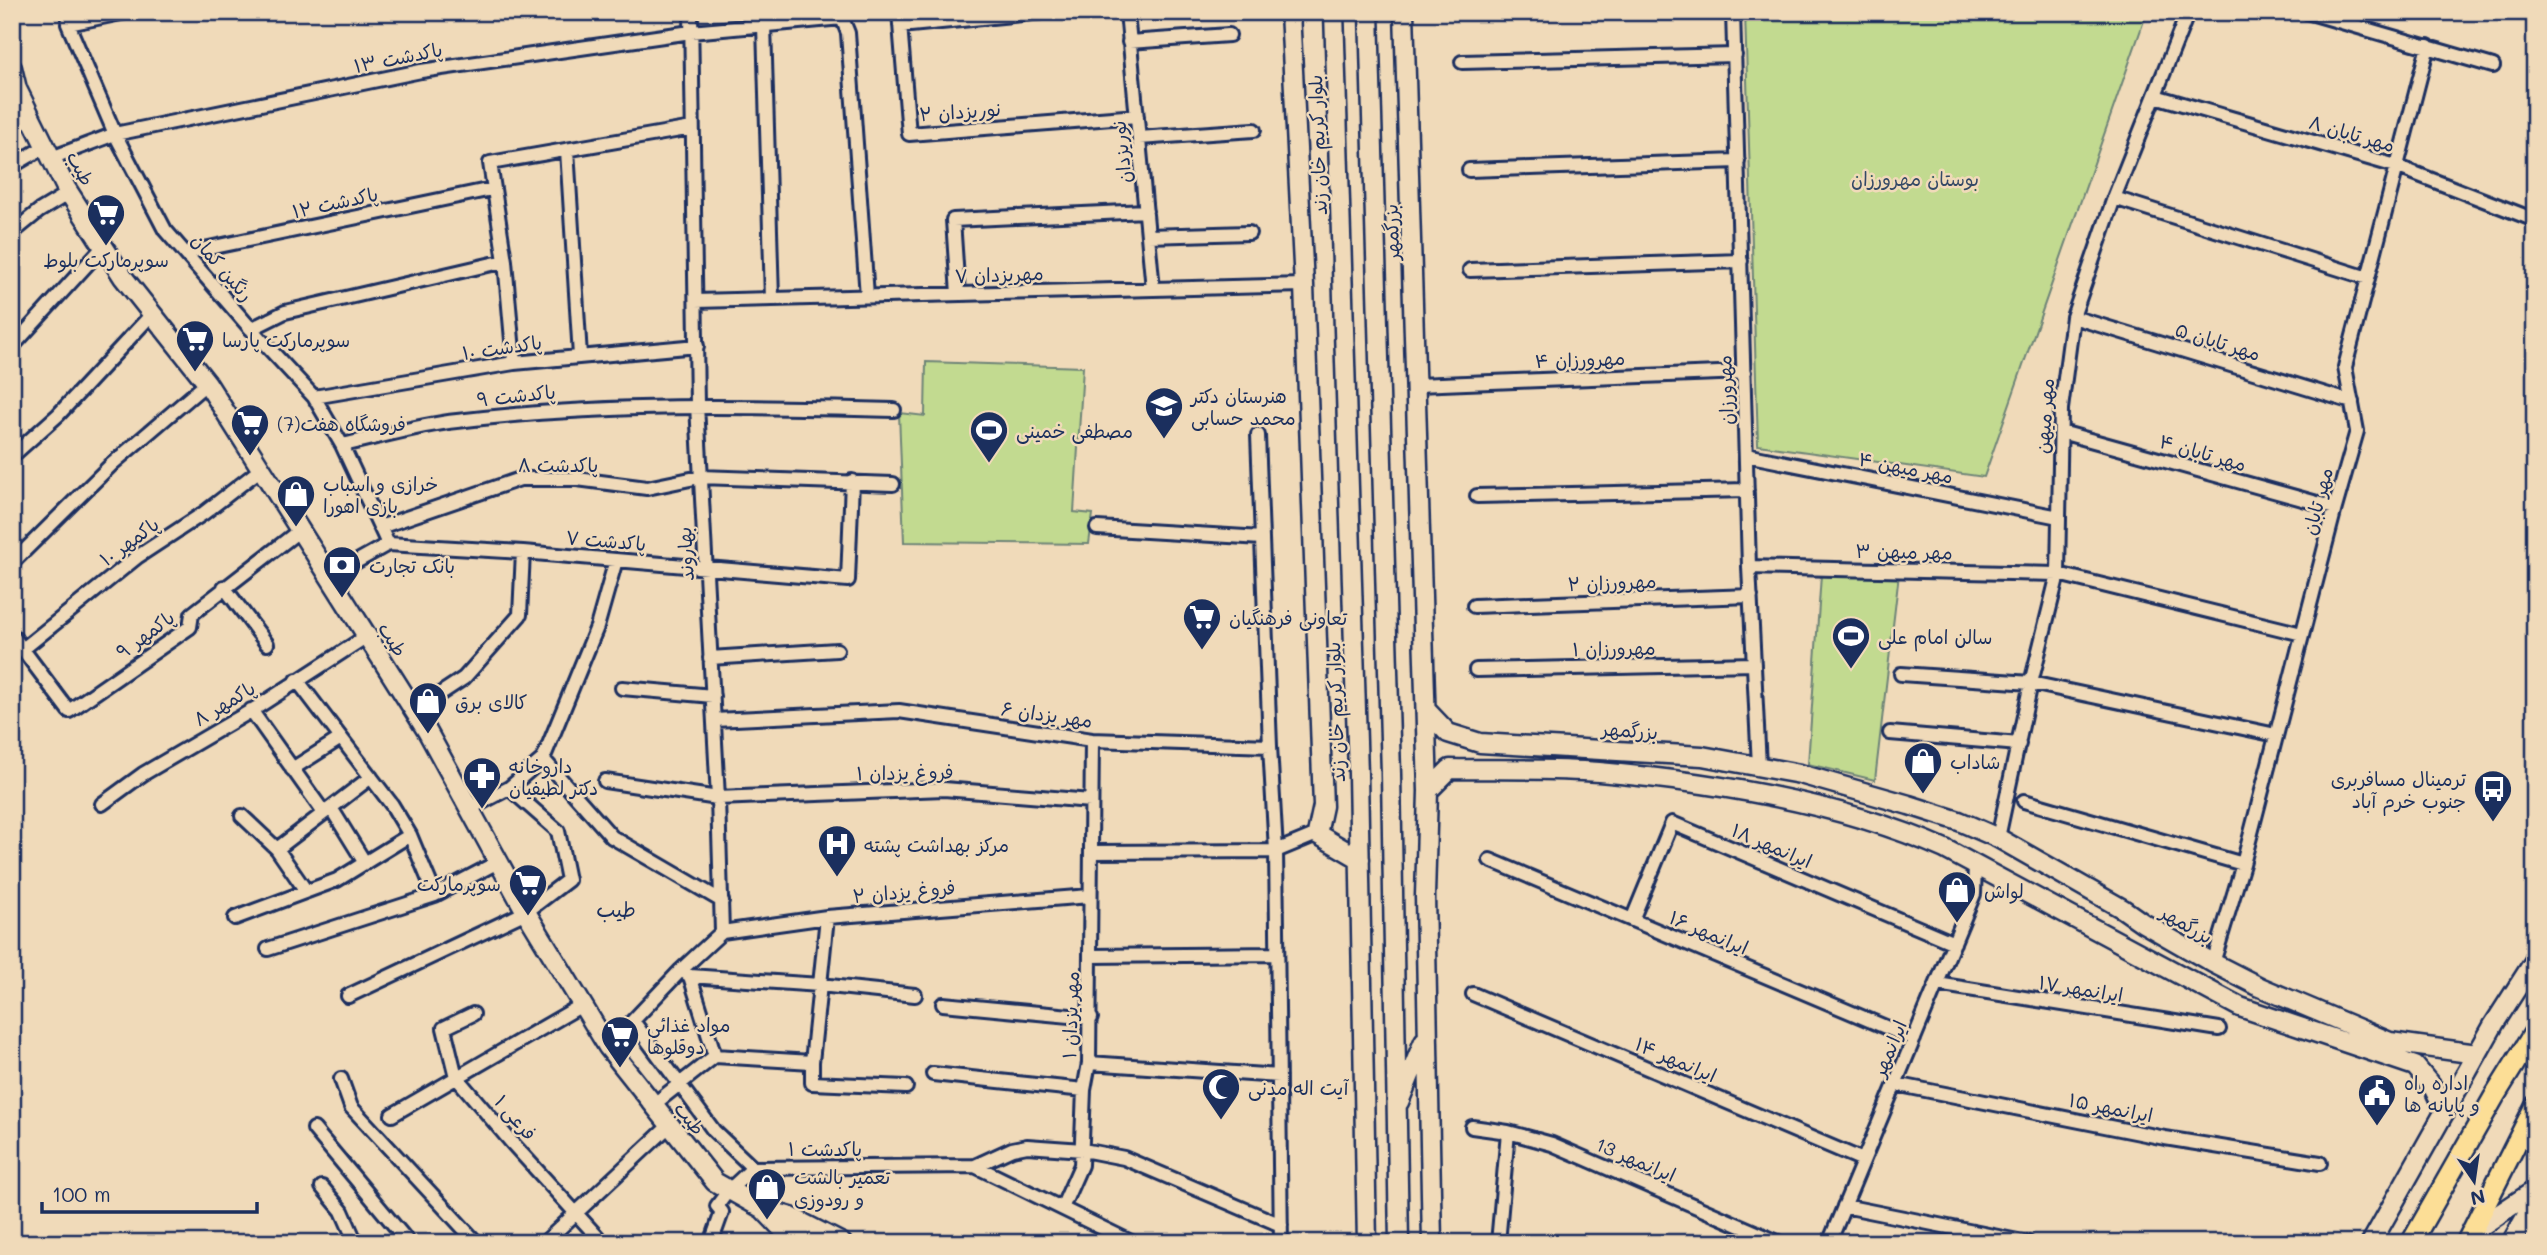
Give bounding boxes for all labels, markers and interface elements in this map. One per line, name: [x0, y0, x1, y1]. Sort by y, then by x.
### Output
street label: پاکدشت ۱۳: [352, 36, 445, 79]
street label: بلوار کریم خان زند: [1302, 74, 1335, 216]
street label: نوریزدان ۲: [918, 96, 1002, 126]
street label: مهر تابان ۸: [2306, 109, 2398, 157]
street label: نوریزدان: [1105, 119, 1137, 185]
street label: طیب: [62, 146, 100, 190]
park label: بوستان مهرورزان: [1851, 166, 1979, 191]
street label: پاکدشت ۱۲: [290, 181, 380, 224]
supermarket icon: سوپرمارکت بلوط: [85, 192, 127, 247]
street label: بزرگمهر: [1378, 204, 1405, 262]
street label: رنگین کمان: [187, 228, 259, 306]
place label: سوپرمارکت بلوط: [43, 247, 169, 273]
street label: مهریزدان ۷: [954, 260, 1044, 288]
street label: مهر تابان ۵: [2172, 316, 2264, 366]
supermarket icon: سوپرمارکت پارسا: [174, 318, 216, 373]
place label: سوپرمارکت پارسا: [222, 327, 350, 353]
street label: پاکدشت ۱۰: [460, 329, 544, 366]
street label: مهرورزان ۴: [1534, 345, 1626, 373]
street label: مهرورزان: [1711, 355, 1739, 425]
street label: مهر میهن: [2029, 377, 2059, 455]
street label: پاکدشت ۹: [475, 378, 557, 413]
place label: هنرستان دکتر محمد حسابی: [1189, 383, 1296, 431]
school or university icon: هنرستان دکتر محمد حسابی: [1143, 385, 1185, 440]
supermarket icon: فروشگاه هفت(7): [229, 402, 271, 457]
sports icon: مصطفی خمینی: [968, 409, 1010, 464]
place label: فروشگاه هفت(7): [277, 411, 406, 436]
place label: مصطفی خمینی: [1016, 418, 1133, 444]
street label: مهر تابان ۴: [2157, 428, 2249, 476]
street label: مهر میهن ۴: [1857, 446, 1955, 488]
street label: پاکدشت ۸: [518, 452, 598, 478]
street label: مهر تابان: [2296, 465, 2338, 537]
place label: خرازی و اسباب بازی اهورا: [323, 471, 438, 518]
shop icon: خرازی و اسباب بازی اهورا: [275, 473, 317, 528]
street label: پاکمهر ۱۰: [94, 511, 164, 572]
street label: پاکدشت ۷: [565, 524, 647, 557]
street label: بهاروند: [671, 526, 699, 582]
street label: مهر میهن ۳: [1855, 538, 1953, 564]
bank icon: بانک تجارت: [321, 544, 363, 599]
place label: بانک تجارت: [369, 553, 455, 578]
street label: مهرورزان ۲: [1567, 568, 1657, 596]
supermarket icon: تعاونی فرهنگیان: [1181, 596, 1223, 651]
street label: پاکمهر ۹: [111, 604, 180, 664]
place label: تعاونی فرهنگیان: [1229, 605, 1348, 631]
sports icon: سالن امام علی: [1830, 615, 1872, 670]
street label: طیب: [373, 617, 413, 661]
place label: سالن امام علی: [1878, 624, 1992, 652]
street label: مهرورزان ۱: [1572, 635, 1656, 661]
street label: بلوار کریم خان زند: [1320, 641, 1353, 783]
street label: پاکمهر ۸: [188, 675, 260, 732]
shop icon: کالای برق: [407, 680, 449, 735]
place label: کالای برق: [455, 689, 527, 714]
street label: مهر یزدان ۶: [1000, 695, 1094, 733]
street label: بزرگمهر: [1599, 715, 1659, 744]
shop icon: شاداب: [1902, 740, 1944, 795]
place label: شاداب: [1950, 749, 2000, 774]
place label: داروخانه دکتر لطیفیان: [509, 753, 598, 800]
pharmacy icon: داروخانه دکتر لطیفیان: [461, 755, 503, 810]
street label: فروغ یزدان ۱: [856, 759, 954, 787]
place label: ترمینال مسافربری جنوب خرم آباد: [2331, 766, 2466, 816]
bus stop icon: ترمینال مسافربری جنوب خرم آباد: [2472, 768, 2514, 823]
street label: ایرانمهر ۱۸: [1728, 817, 1816, 873]
hospital icon: مرکز بهداشت پشته: [816, 823, 858, 878]
place label: مرکز بهداشت پشته: [864, 832, 1009, 858]
supermarket icon: سوپرمارکت: [507, 862, 549, 917]
shop icon: لواش: [1936, 869, 1978, 924]
place label: سوپرمارکت: [417, 871, 501, 897]
street label: فروغ یزدان ۲: [852, 874, 957, 910]
place label: لواش: [1984, 878, 2024, 904]
district label: طیب: [596, 895, 636, 923]
street label: بزرگمهر: [2155, 898, 2218, 949]
street label: ایرانمهر ۱۶: [1666, 904, 1752, 960]
street label: ایرانمهر ۱۷: [2037, 969, 2125, 1007]
street label: مهر یزدان ۱: [1056, 971, 1084, 1059]
place label: مواد غذائی دوقلوها: [647, 1012, 731, 1060]
supermarket icon: مواد غذائی دوقلوها: [599, 1014, 641, 1069]
street label: ایرانمهر: [1865, 1016, 1912, 1082]
street label: ایرانمهر ۱۴: [1631, 1031, 1721, 1087]
mosque icon: آیت اله مدنی: [1200, 1066, 1242, 1121]
place label: اداره راه و پایانه ها: [2404, 1070, 2480, 1118]
public building icon: اداره راه و پایانه ها: [2356, 1072, 2398, 1127]
place label: آیت اله مدنی: [1248, 1075, 1350, 1101]
street label: ایرانمهر ۱۵: [2067, 1087, 2155, 1127]
street label: فرعی ۱: [489, 1089, 543, 1146]
street label: طیب: [669, 1096, 711, 1140]
street label: ایرانمهر 13: [1592, 1131, 1680, 1187]
street label: پاکدشت ۱: [788, 1136, 862, 1162]
north arrow: [2438, 1146, 2508, 1216]
place label: تعمیر بالشت و رودوزی: [794, 1164, 891, 1212]
shop icon: تعمیر بالشت و رودوزی: [746, 1166, 788, 1221]
scale bar: [42, 1171, 257, 1215]
text: 100 m: [52, 1180, 111, 1207]
text: N: [2468, 1184, 2488, 1212]

